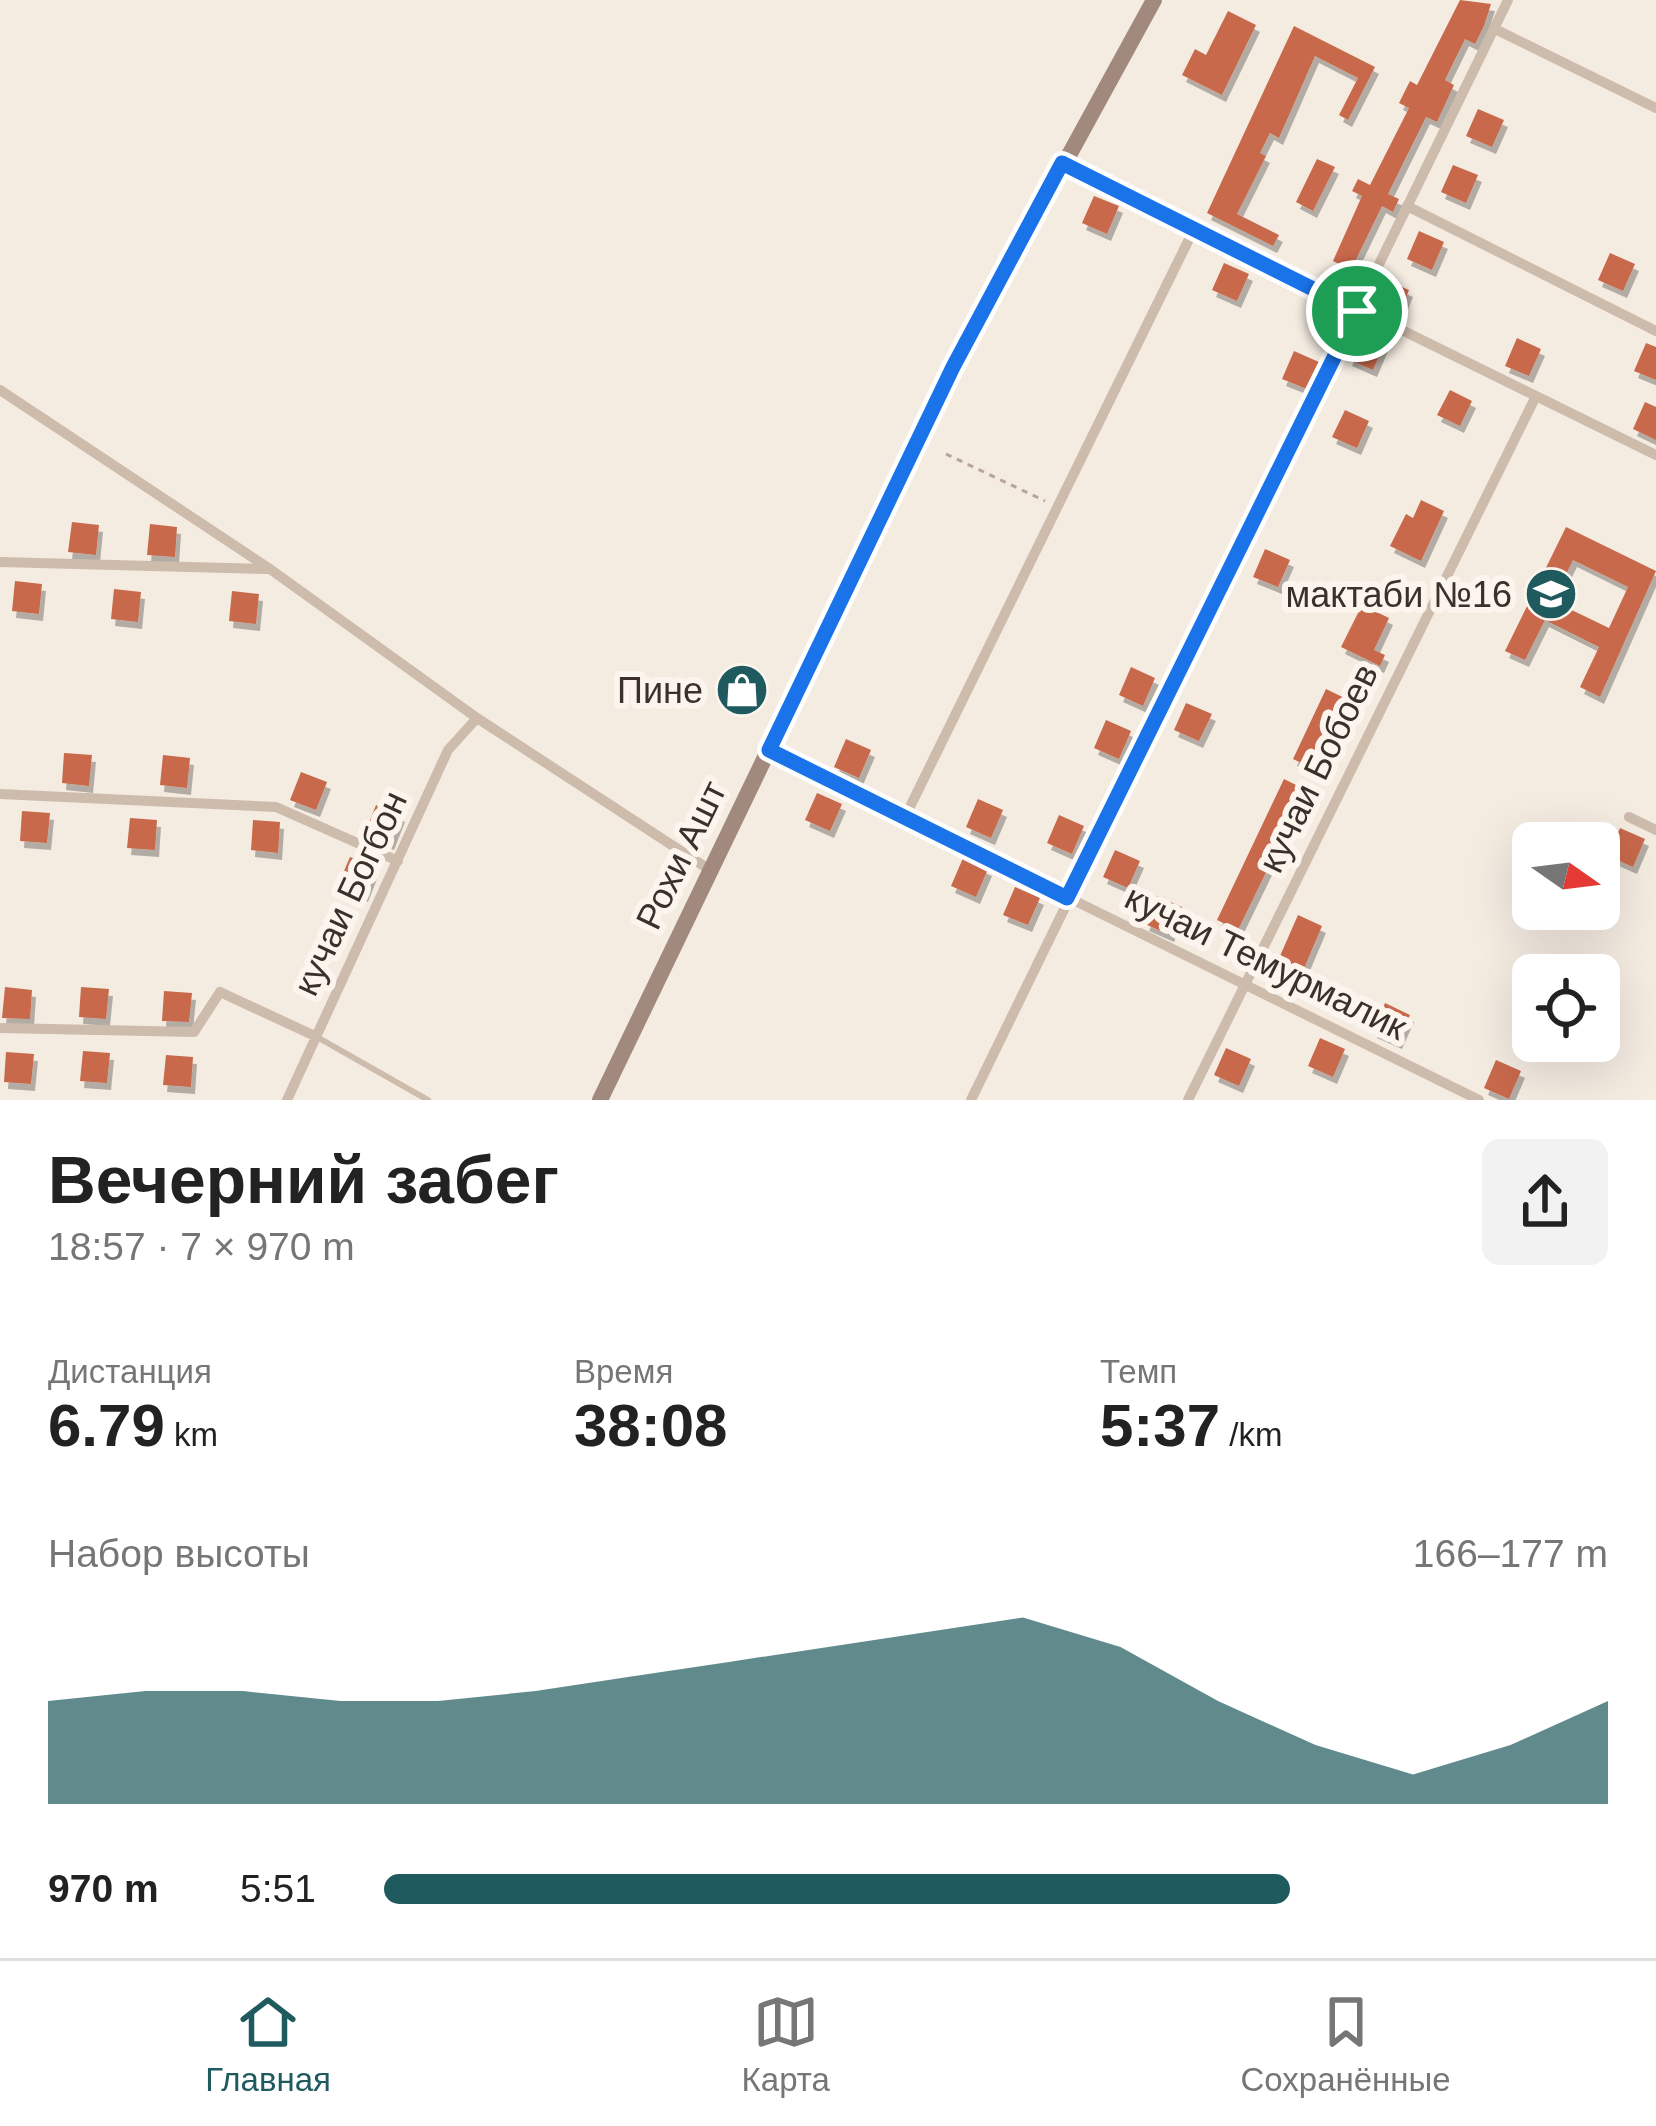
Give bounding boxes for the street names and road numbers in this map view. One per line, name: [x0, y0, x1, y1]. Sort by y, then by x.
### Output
street label: кучаи Бобоев: [1250, 657, 1386, 879]
street label: Рохи Ашт: [628, 774, 734, 936]
street label: кучаи Богбон: [285, 784, 415, 1002]
street label: кучаи Темурмалик: [1119, 876, 1413, 1048]

